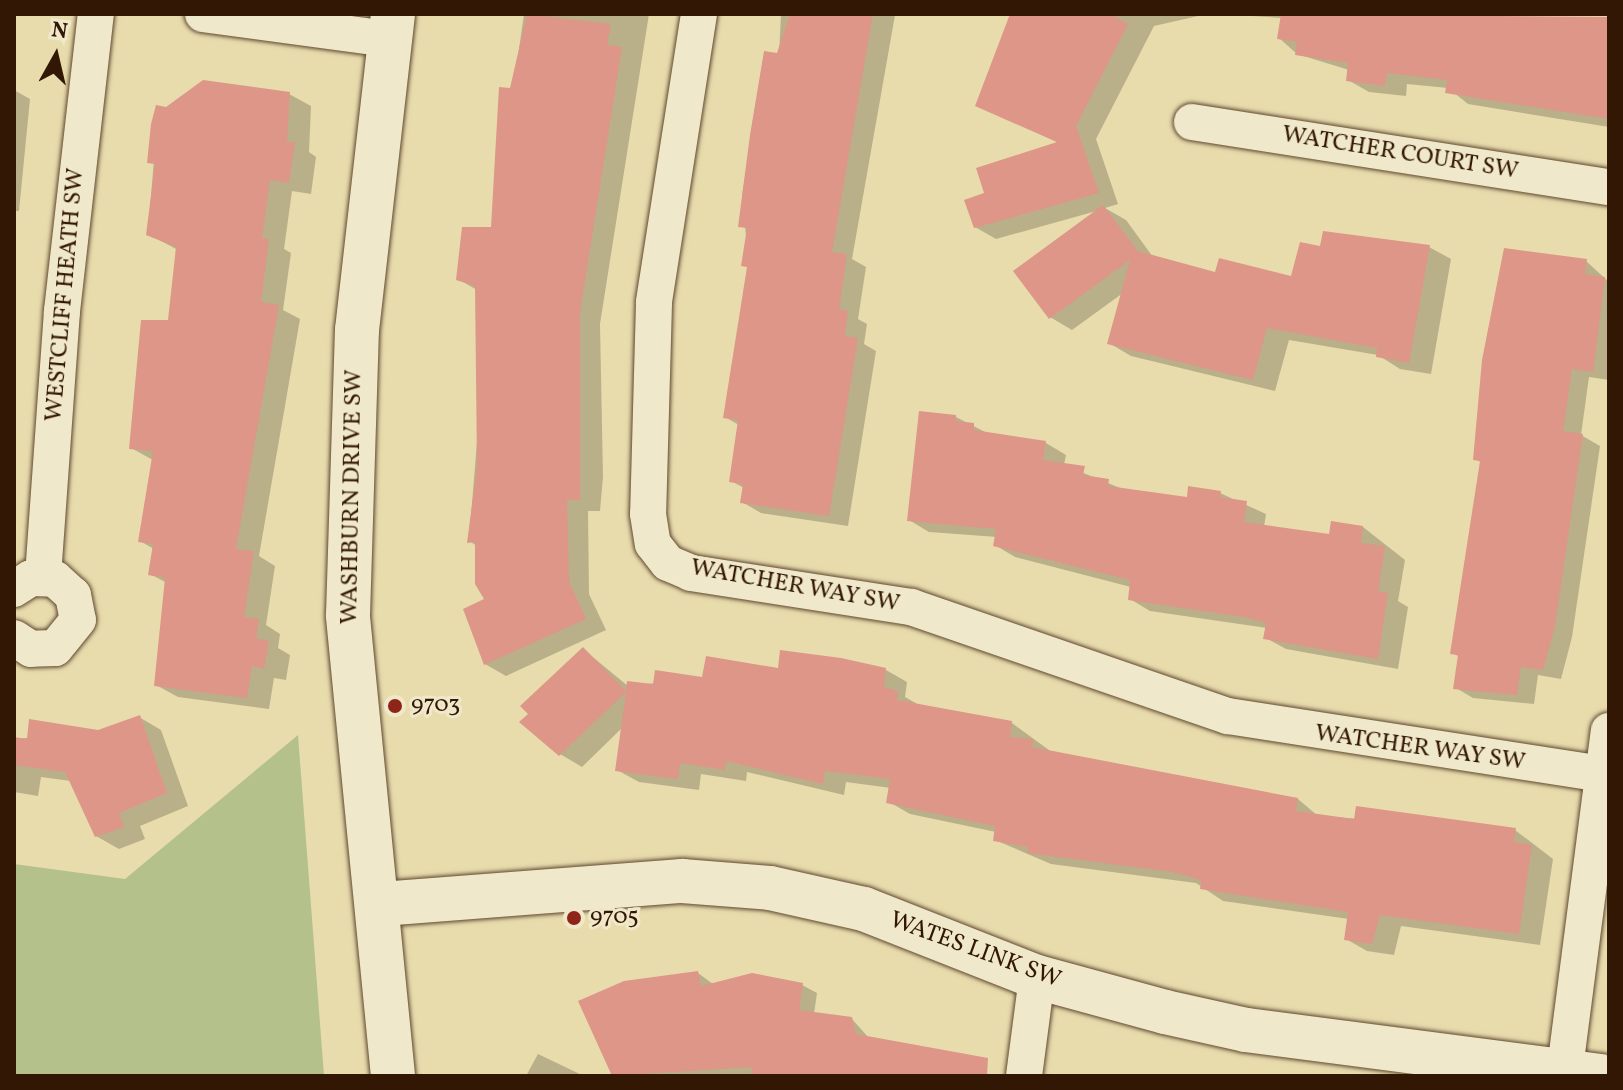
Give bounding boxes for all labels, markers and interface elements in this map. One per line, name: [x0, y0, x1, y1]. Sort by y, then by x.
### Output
text: N: [49, 15, 69, 48]
north arrow: [16, 16, 96, 96]
street label: WATCHER COURT SW: [1279, 121, 1521, 187]
street label: WESTCLIFF HEATH SW: [41, 167, 91, 423]
street label: WASHBURN DRIVE SW: [336, 369, 370, 625]
street label: WATCHER WAY SW: [687, 554, 903, 620]
place label: 9703: [411, 692, 460, 720]
marker: 9703: [386, 697, 404, 715]
street label: WATCHER WAY SW: [1312, 720, 1528, 778]
place label: 9705: [590, 904, 639, 932]
street label: WATES LINK SW: [885, 907, 1065, 995]
marker: 9705: [565, 909, 583, 927]

